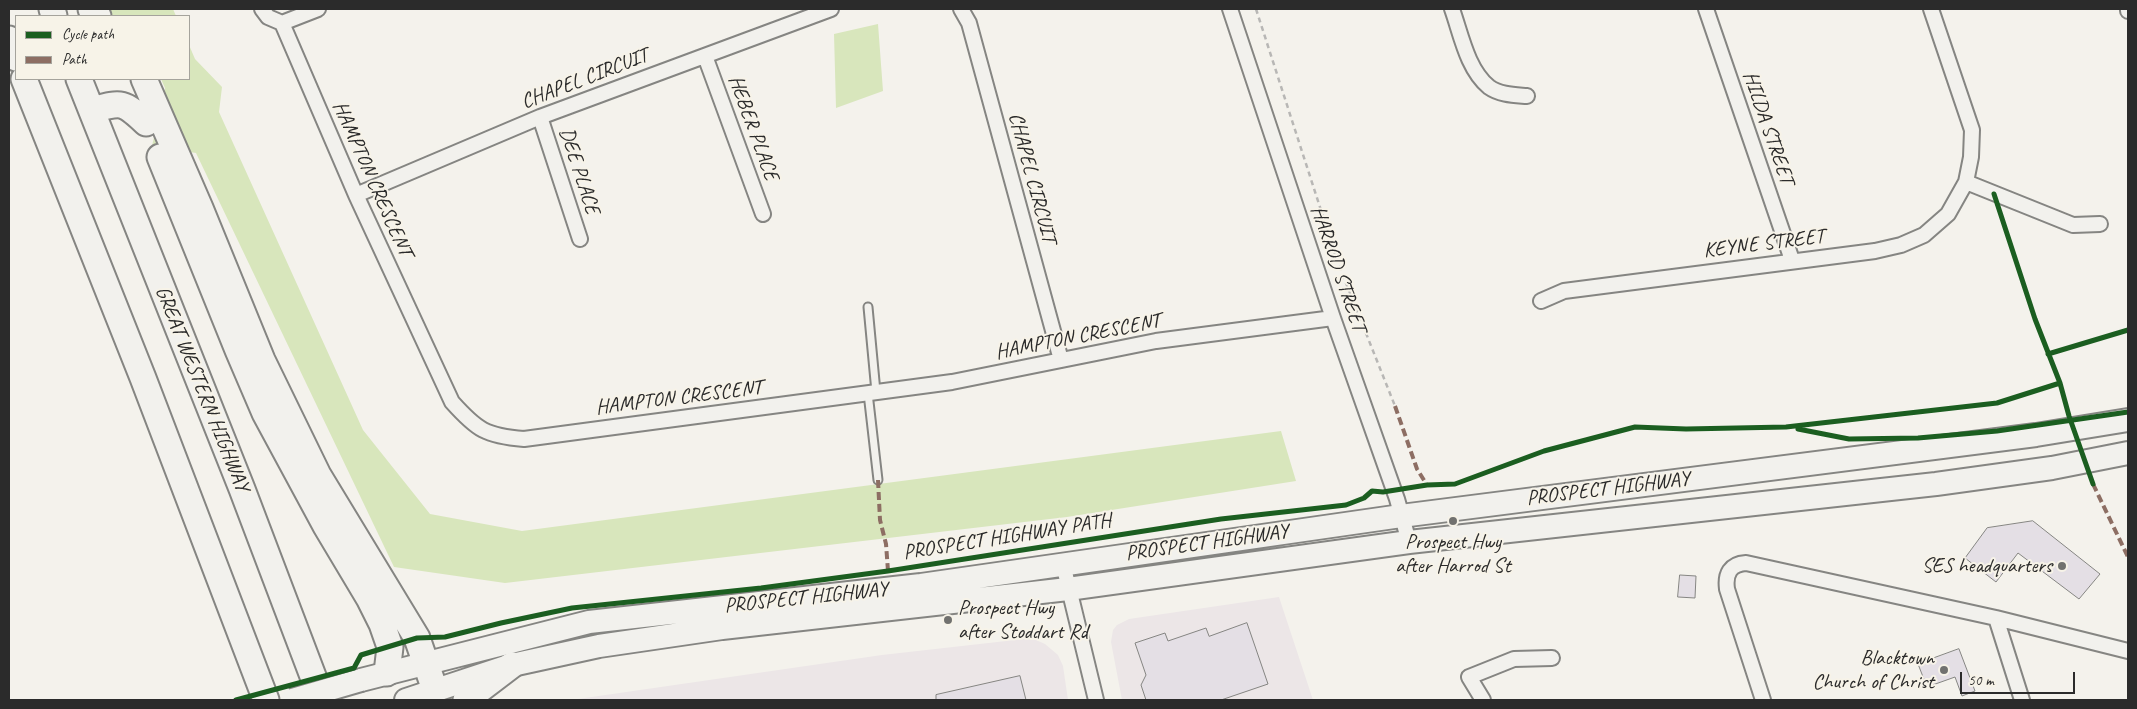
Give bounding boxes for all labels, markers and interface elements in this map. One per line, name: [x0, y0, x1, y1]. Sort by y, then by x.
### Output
legend: [15, 15, 190, 80]
text: Cycle path: [62, 25, 114, 44]
street label: CHAPEL CIRCUIT: [518, 43, 652, 115]
text: Path: [62, 50, 87, 69]
street label: HILDA STREET: [1737, 68, 1799, 188]
street label: HEBER PLACE: [722, 72, 784, 184]
street label: HAMPTON CRESCENT: [326, 97, 418, 261]
street label: CHAPEL CIRCUIT: [1002, 110, 1062, 246]
street label: DEE PLACE: [553, 125, 605, 217]
street label: HARROD STREET: [1305, 203, 1371, 335]
street label: KEYNE STREET: [1702, 224, 1826, 264]
street label: GREAT WESTERN HIGHWAY: [149, 283, 255, 495]
street label: HAMPTON CRESCENT: [993, 309, 1163, 365]
street label: HAMPTON CRESCENT: [594, 375, 764, 421]
street label: PROSPECT HIGHWAY: [1525, 466, 1691, 512]
street label: PROSPECT HIGHWAY PATH: [901, 508, 1113, 566]
marker: Prospect Hwy after Harrod St: [1447, 515, 1459, 527]
street label: PROSPECT HIGHWAY: [1124, 519, 1290, 567]
place label: Prospect Hwy after Harrod St: [1395, 529, 1511, 579]
place label: SES headquarters: [1922, 553, 2052, 579]
marker: SES headquarters: [2056, 560, 2068, 572]
street label: PROSPECT HIGHWAY: [723, 577, 889, 619]
place label: Prospect Hwy after Stoddart Rd: [958, 595, 1088, 645]
marker: Prospect Hwy after Stoddart Rd: [942, 614, 954, 626]
place label: Blacktown Church of Christ: [1812, 645, 1934, 695]
scale bar: [1962, 662, 2077, 694]
marker: Blacktown Church of Christ: [1938, 664, 1950, 676]
text: 50 m: [1968, 671, 1994, 690]

